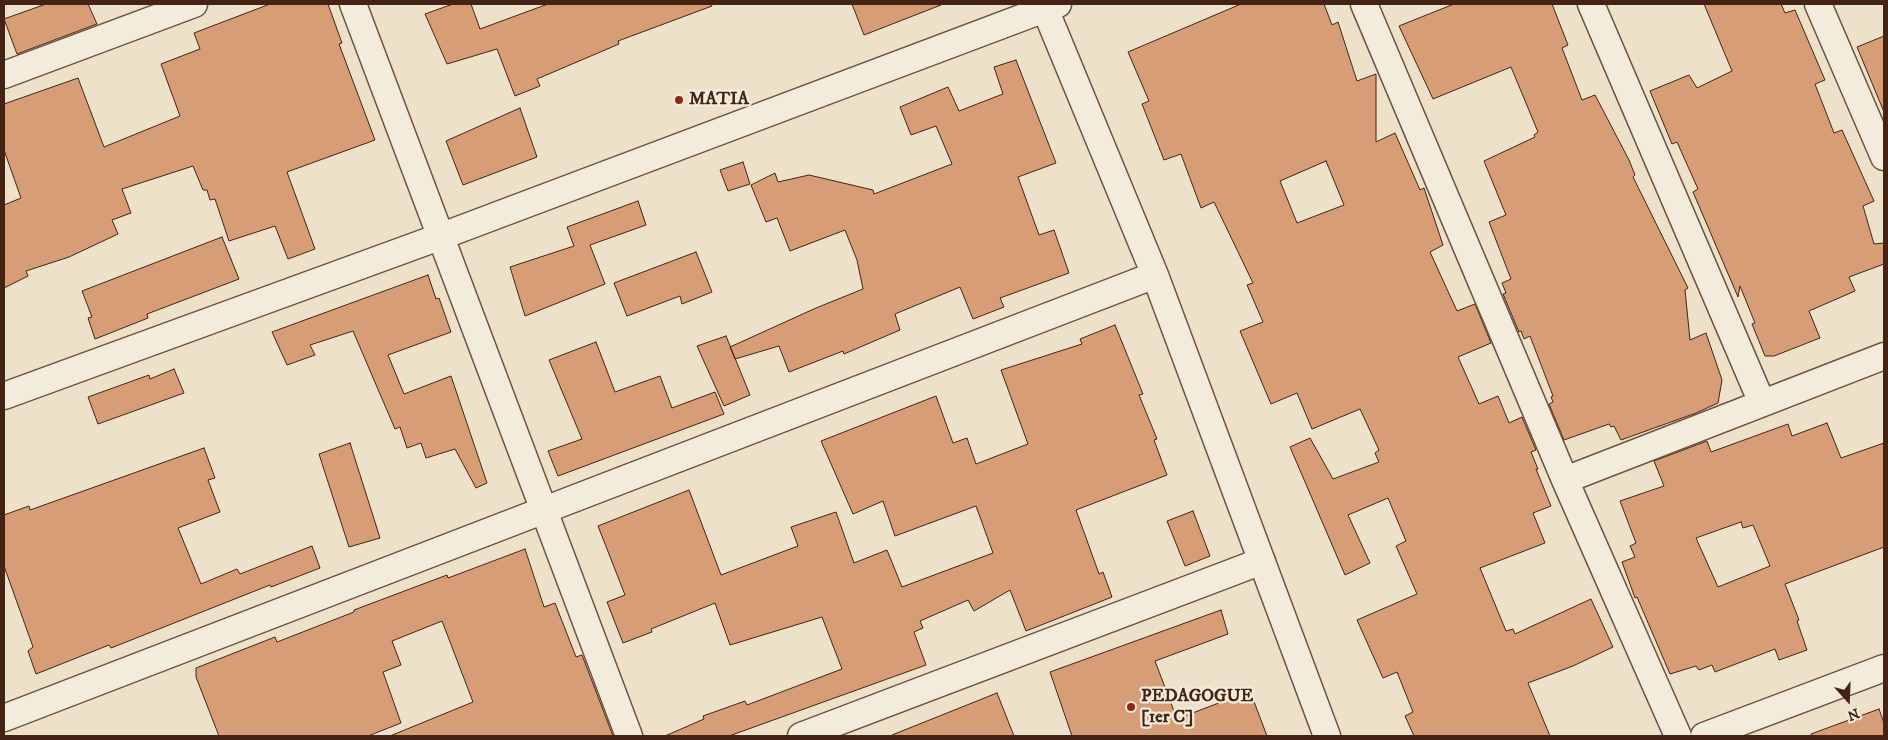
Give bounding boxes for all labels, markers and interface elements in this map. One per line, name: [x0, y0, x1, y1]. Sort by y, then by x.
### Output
place label: MATIA: [689, 89, 749, 111]
marker: MATIA: [673, 94, 685, 106]
north arrow: [1823, 675, 1873, 725]
place label: PEDAGOGUE [1er C]: [1141, 686, 1253, 729]
marker: PEDAGOGUE [1er C]: [1125, 701, 1137, 713]
text: N: [1845, 704, 1862, 725]

